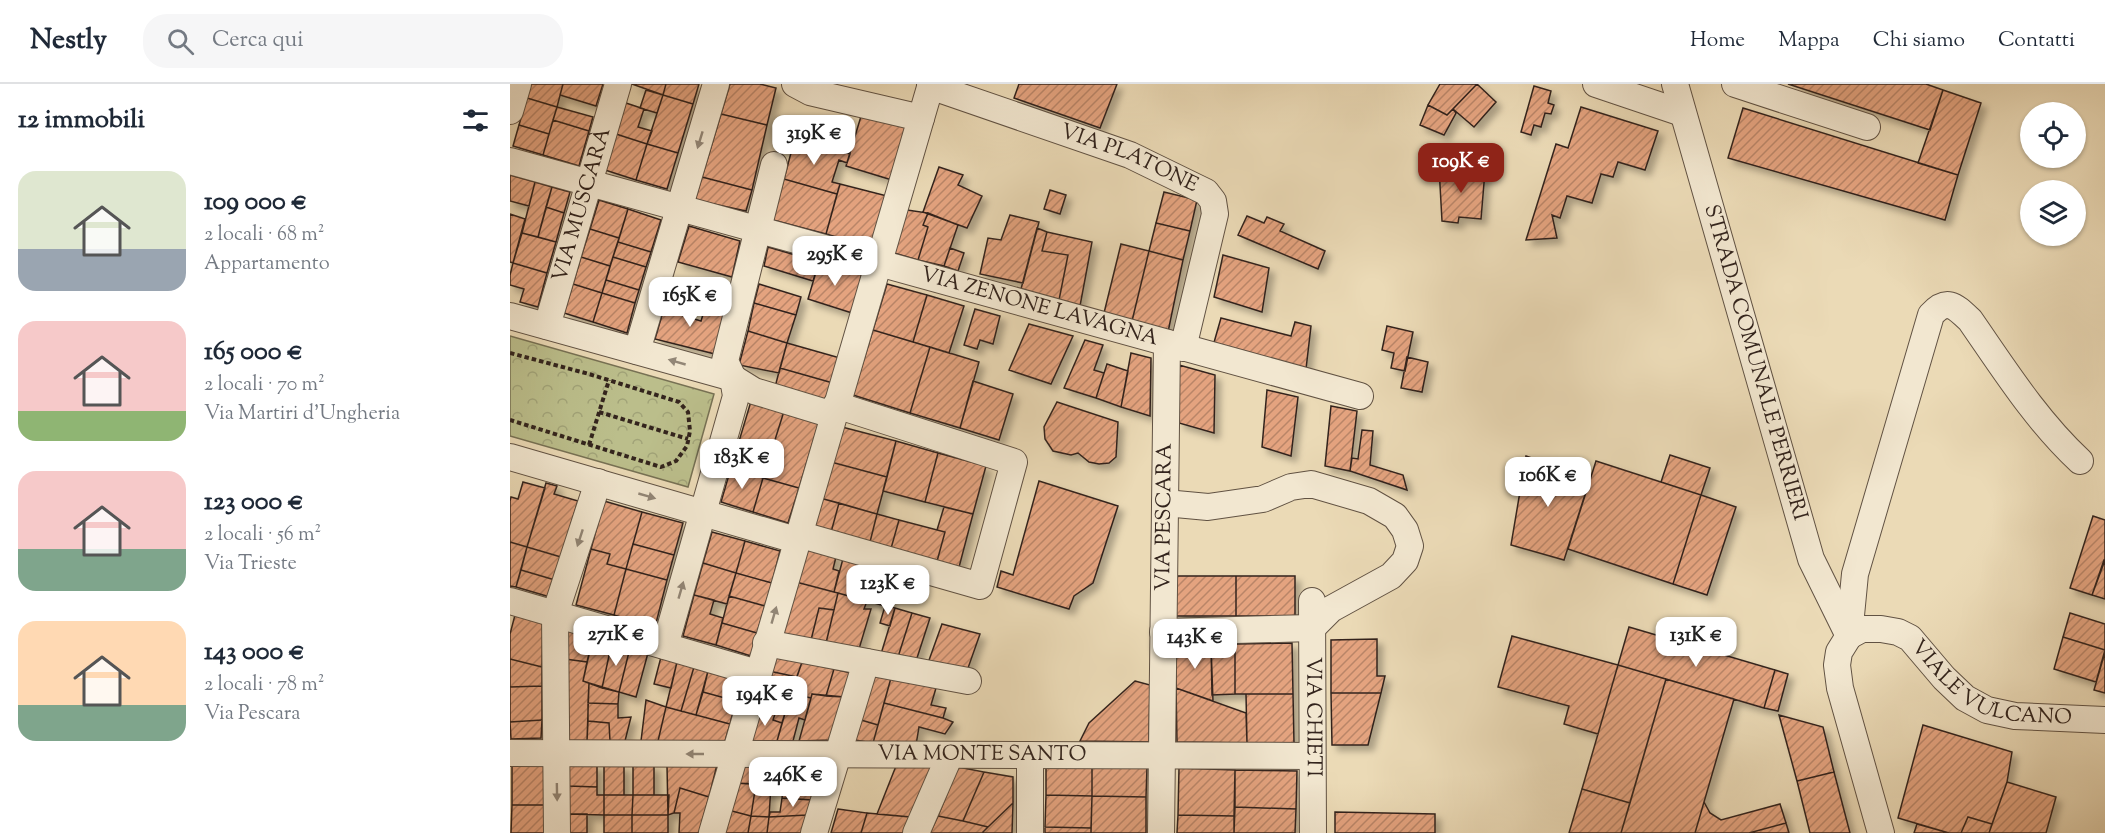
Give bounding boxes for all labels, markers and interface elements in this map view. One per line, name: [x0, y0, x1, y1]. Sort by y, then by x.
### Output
search box: [143, 14, 563, 68]
text: Nestly: [30, 21, 107, 61]
icon: search: [164, 25, 197, 58]
text: Cerca qui: [212, 25, 303, 57]
text: Home: [1690, 26, 1745, 56]
text: Mappa: [1778, 26, 1840, 56]
text: Chi siamo: [1873, 26, 1965, 56]
text: Contatti: [1998, 26, 2075, 56]
text: 12 immobili: [18, 102, 145, 139]
map controls: [2020, 102, 2086, 246]
button: locate: [2020, 102, 2086, 168]
icon: filters: [459, 104, 492, 137]
pin: 319K €: [765, 115, 863, 166]
street label: VIA PLATONE: [1056, 117, 1203, 201]
text: 319K €: [786, 120, 842, 149]
street label: VIA MUSCARÀ: [546, 124, 619, 286]
one-way arrow: [695, 131, 704, 149]
pin: 109K €: [1412, 143, 1510, 194]
text: 109K €: [1432, 148, 1490, 177]
button: layers: [2020, 180, 2086, 246]
text: 109 000 €: [204, 184, 307, 221]
icon: home: [66, 195, 138, 267]
street label: STRADA COMUNALE PERRIERI: [1695, 201, 1814, 524]
text: 2 locali · 68 m²: [204, 221, 325, 250]
pin: 295K €: [786, 236, 884, 287]
text: 295K €: [806, 241, 864, 270]
text: Appartamento: [204, 250, 330, 279]
street label: VIA ZENONE LAVAGNA: [917, 260, 1162, 354]
pin: 165K €: [641, 277, 739, 328]
text: 165K €: [663, 282, 717, 311]
text: 165 000 €: [204, 334, 303, 371]
icon: home: [66, 345, 138, 417]
one-way arrow: [667, 357, 685, 366]
text: 2 locali · 70 m²: [204, 371, 325, 400]
text: Via Martiri d'Ungheria: [204, 400, 400, 429]
pin: 183K €: [693, 439, 791, 490]
street label: VIA PESCARA: [1149, 443, 1181, 591]
text: 183K €: [714, 444, 770, 473]
pin: 106K €: [1499, 457, 1597, 508]
text: 106K €: [1519, 462, 1577, 491]
text: 123 000 €: [204, 484, 304, 521]
one-way arrow: [638, 492, 656, 502]
icon: home: [66, 495, 138, 567]
text: 2 locali · 56 m²: [204, 521, 321, 550]
one-way arrow: [575, 529, 584, 547]
text: Via Trieste: [204, 550, 297, 579]
pin: 123K €: [839, 565, 937, 616]
text: 123K €: [860, 570, 916, 599]
one-way arrow: [677, 581, 686, 599]
one-way arrow: [770, 606, 779, 624]
pin: 271K €: [567, 616, 665, 667]
pin: 131K €: [1647, 617, 1745, 668]
pin: 143K €: [1146, 619, 1244, 670]
text: 271K €: [587, 621, 645, 650]
text: 131K €: [1670, 622, 1722, 651]
text: 143K €: [1167, 624, 1223, 653]
text: 143 000 €: [204, 634, 305, 671]
street label: VIALE VULCANO: [1903, 634, 2073, 734]
icon: home: [66, 645, 138, 717]
street label: VIA CHIETI: [1297, 657, 1328, 777]
text: 2 locali · 78 m²: [204, 671, 325, 700]
pin: 194K €: [716, 676, 814, 727]
text: 194K €: [736, 681, 794, 710]
text: Via Pescara: [204, 700, 300, 729]
street label: VIA MONTE SANTO: [877, 739, 1087, 770]
one-way arrow: [686, 749, 705, 759]
pin: 246K €: [744, 757, 842, 808]
text: 246K €: [763, 762, 823, 791]
one-way arrow: [552, 782, 562, 801]

